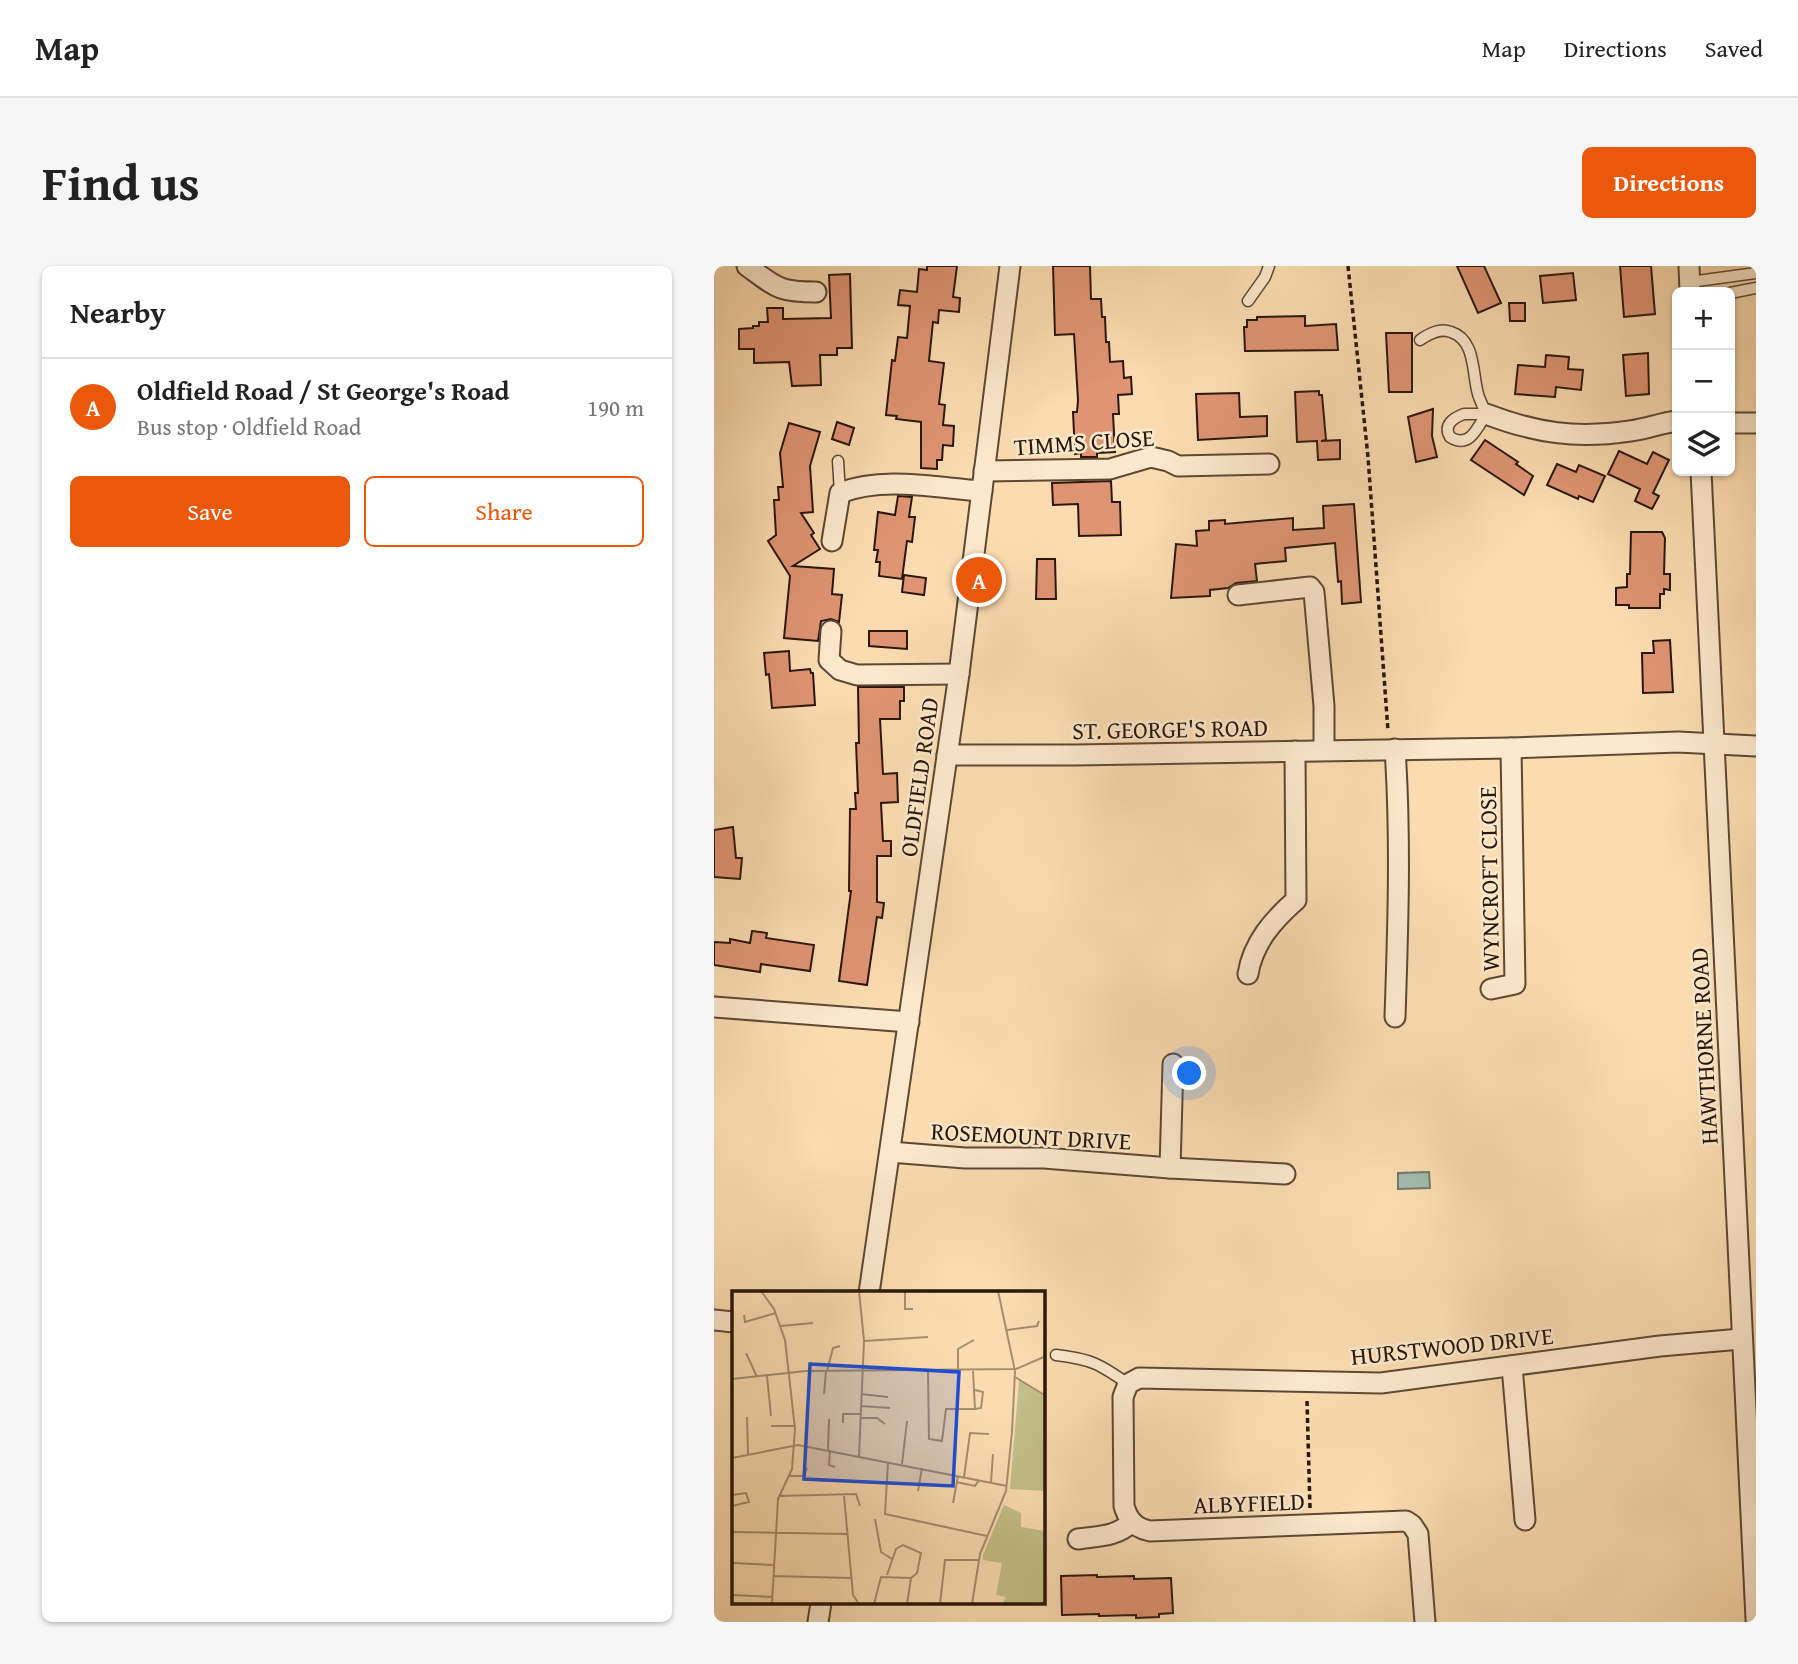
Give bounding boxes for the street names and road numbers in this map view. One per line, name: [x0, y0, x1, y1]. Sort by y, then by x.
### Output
street label: TIMMS CLOSE: [1013, 420, 1155, 464]
street label: OLDFIELD ROAD: [891, 695, 947, 859]
street label: ST. GEORGE'S ROAD: [1072, 710, 1268, 748]
street label: WYNCROFT CLOSE: [1470, 786, 1508, 972]
street label: HAWTHORNE ROAD: [1681, 947, 1727, 1145]
street label: ROSEMOUNT DRIVE: [930, 1113, 1132, 1159]
street label: HURSTWOOD DRIVE: [1349, 1318, 1555, 1374]
street label: ALBYFIELD: [1193, 1484, 1305, 1522]

